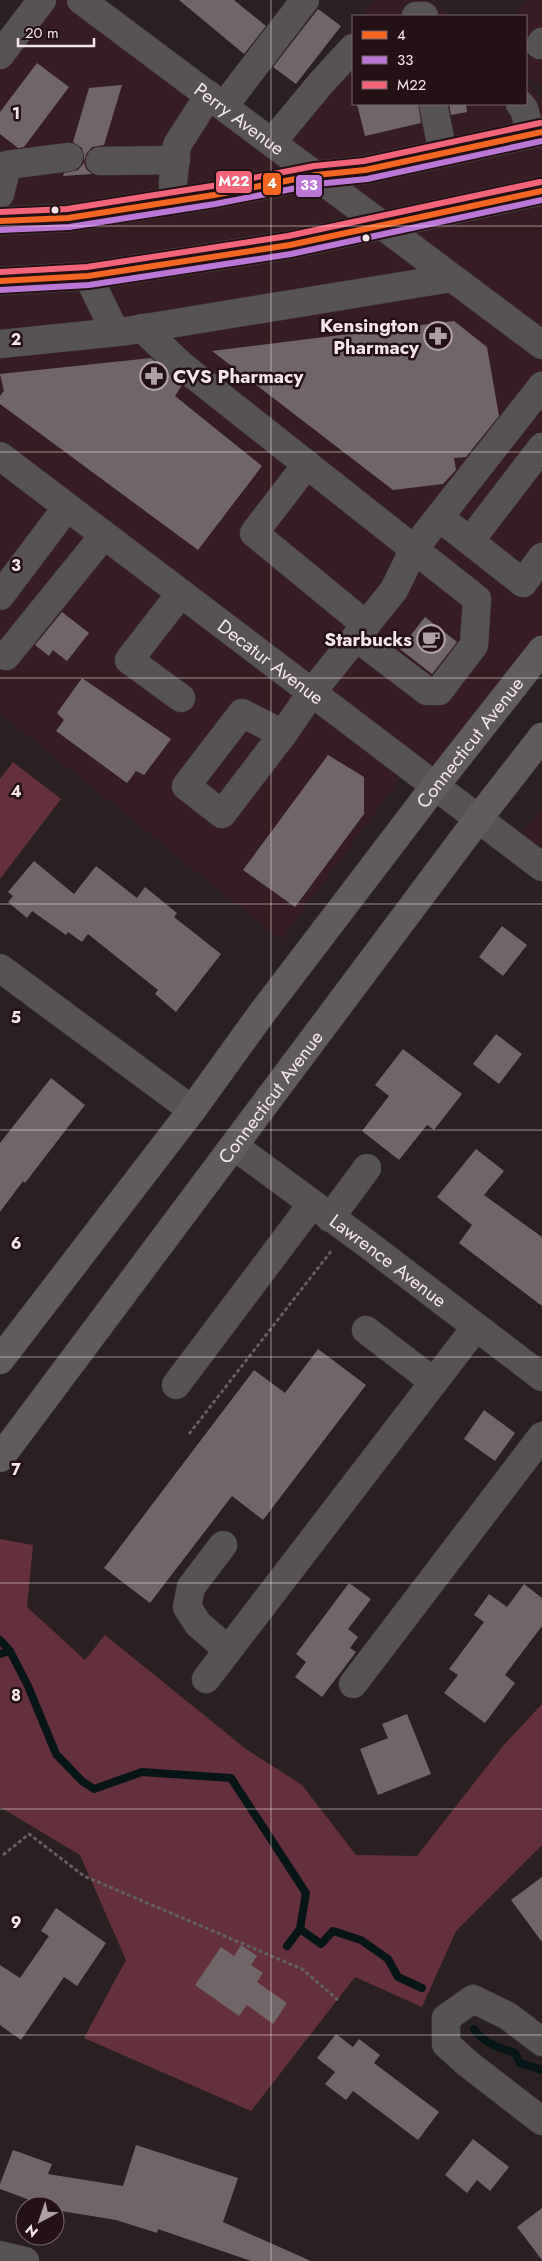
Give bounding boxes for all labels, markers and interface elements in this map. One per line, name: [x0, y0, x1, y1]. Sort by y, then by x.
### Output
scale bar: [18, 15, 94, 47]
legend: [352, 15, 527, 105]
text: 20 m: [25, 22, 59, 44]
text: 4: [397, 24, 406, 46]
text: 33: [397, 49, 413, 71]
text: M22: [397, 74, 426, 96]
street label: Perry Avenue: [189, 76, 290, 161]
text: 1: [12, 102, 20, 125]
line badge: M22: [215, 170, 253, 194]
text: M22: [219, 171, 249, 191]
line badge: 4: [262, 172, 282, 196]
text: 4: [267, 173, 277, 193]
line badge: 33: [295, 174, 323, 198]
text: 33: [300, 175, 318, 195]
unlabelled marker: [50, 205, 60, 215]
unlabelled marker: [361, 233, 371, 243]
place label: Kensington Pharmacy: [320, 312, 420, 361]
pharmacy icon: Kensington Pharmacy: [423, 321, 453, 351]
text: 2: [11, 328, 21, 351]
pharmacy icon: CVS Pharmacy: [139, 361, 169, 391]
place label: CVS Pharmacy: [173, 363, 304, 390]
text: 3: [11, 554, 21, 577]
street label: Decatur Avenue: [212, 612, 330, 711]
cafe icon: Starbucks: [416, 624, 446, 654]
place label: Starbucks: [324, 626, 412, 653]
street label: Connecticut Avenue: [409, 671, 530, 814]
text: 4: [10, 780, 22, 803]
text: 5: [11, 1006, 21, 1029]
street label: Connecticut Avenue: [211, 1024, 329, 1169]
street label: Lawrence Avenue: [324, 1207, 453, 1313]
text: 6: [11, 1232, 21, 1255]
text: 7: [11, 1458, 21, 1481]
text: 8: [11, 1684, 21, 1707]
text: 9: [11, 1911, 21, 1934]
north arrow: [15, 2196, 65, 2246]
text: N: [21, 2220, 42, 2242]

